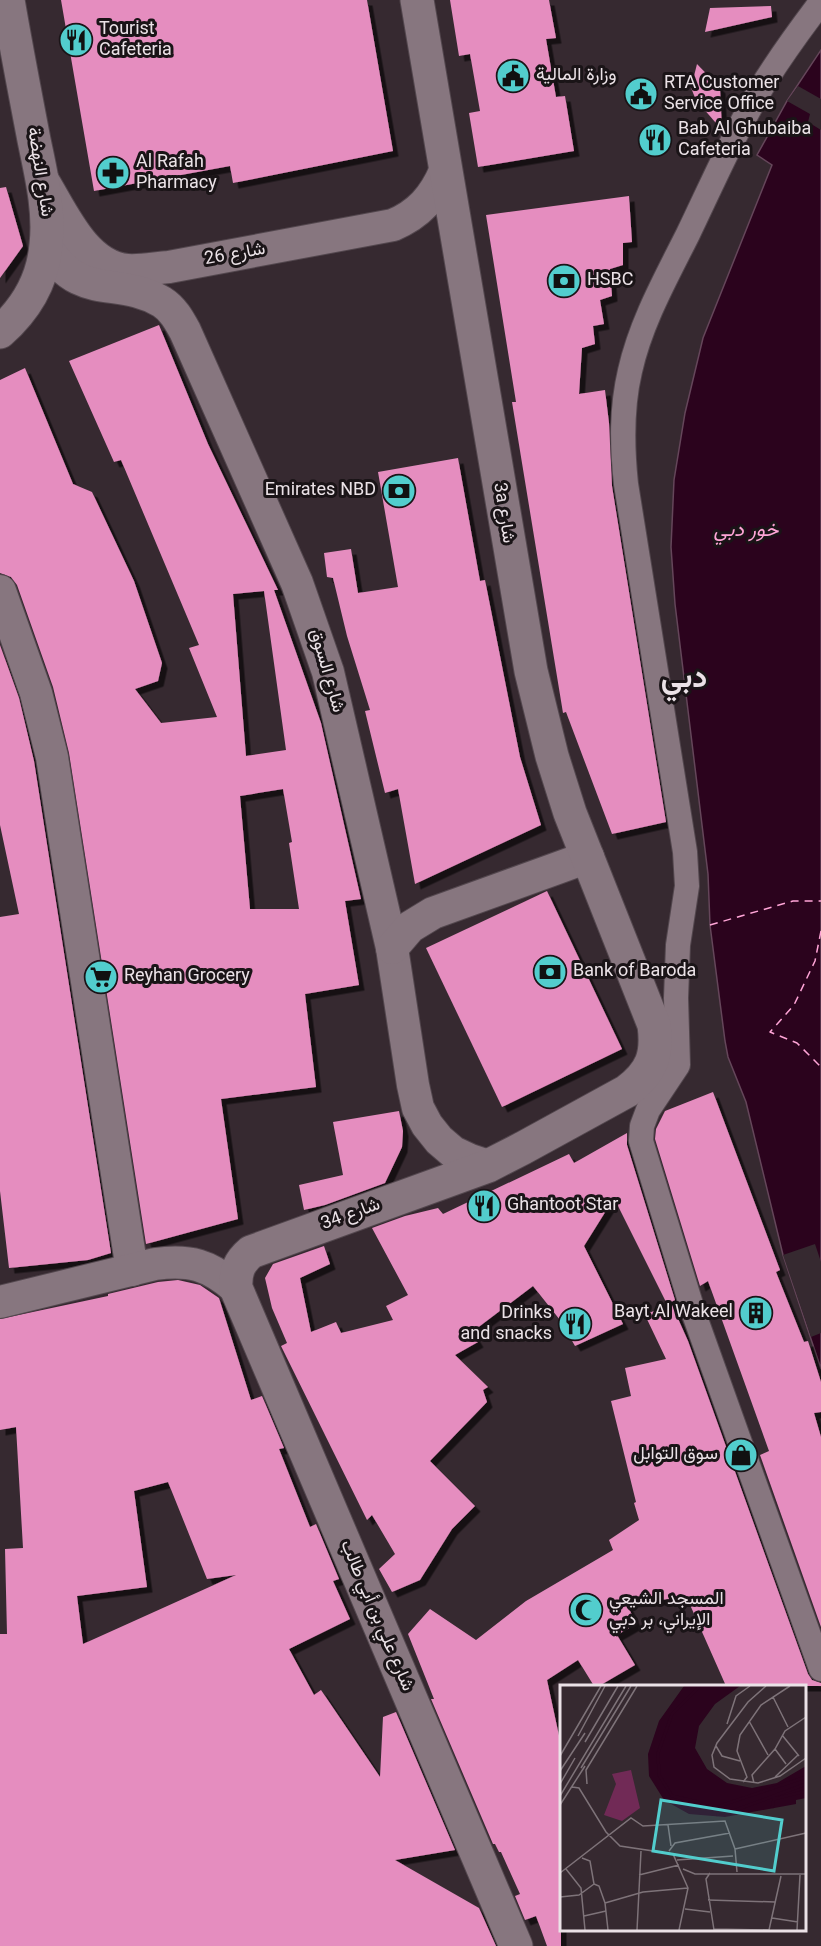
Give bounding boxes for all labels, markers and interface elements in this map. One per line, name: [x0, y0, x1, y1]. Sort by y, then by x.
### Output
place label: Tourist Cafeteria: [99, 16, 172, 65]
restaurant icon: Tourist Cafeteria: [58, 22, 94, 58]
public building icon: وزارة المالية: [495, 58, 531, 94]
place label: وزارة المالية: [536, 62, 617, 90]
place label: RTA Customer Service Office: [664, 70, 779, 119]
public building icon: RTA Customer Service Office: [623, 76, 659, 112]
place label: Bab Al Ghubaiba Cafeteria: [678, 116, 811, 165]
restaurant icon: Bab Al Ghubaiba Cafeteria: [637, 122, 673, 158]
street label: شارع النهضة: [18, 125, 60, 219]
place label: Al Rafah Pharmacy: [136, 149, 217, 198]
pharmacy icon: Al Rafah Pharmacy: [95, 155, 131, 191]
street label: شارع 26: [202, 236, 268, 274]
bank icon: HSBC: [546, 263, 582, 299]
place label: HSBC: [587, 267, 633, 295]
bank icon: Emirates NBD: [381, 473, 417, 509]
place label: Emirates NBD: [265, 477, 376, 505]
street label: 3a شارع: [484, 481, 522, 545]
water label: خور دبي: [714, 515, 779, 547]
street label: شارع السوق: [301, 626, 351, 716]
district label: دبي: [661, 656, 707, 703]
bank icon: Bank of Baroda: [532, 954, 568, 990]
place label: Bank of Baroda: [573, 958, 696, 986]
supermarket icon: Reyhan Grocery: [83, 959, 119, 995]
place label: Reyhan Grocery: [124, 963, 250, 991]
restaurant icon: Ghantoot Star: [466, 1188, 502, 1224]
street label: شارع 34: [317, 1191, 385, 1239]
place label: Ghantoot Star: [507, 1192, 618, 1220]
building icon: Bayt Al Wakeel: [738, 1295, 774, 1331]
place label: Bayt Al Wakeel: [614, 1299, 733, 1327]
place label: Drinks and snacks: [460, 1300, 552, 1349]
restaurant icon: Drinks and snacks: [557, 1306, 593, 1342]
shop icon: سوق التوابل: [723, 1437, 759, 1473]
place label: سوق التوابل: [633, 1441, 718, 1469]
street label: شارع علي بن أبي طالب: [332, 1536, 420, 1696]
place label: المسجد الشيعي الإيراني، بر دبي: [609, 1586, 724, 1635]
mosque icon: المسجد الشيعي الإيراني، بر دبي: [568, 1592, 604, 1628]
inset map: [560, 1685, 806, 1931]

